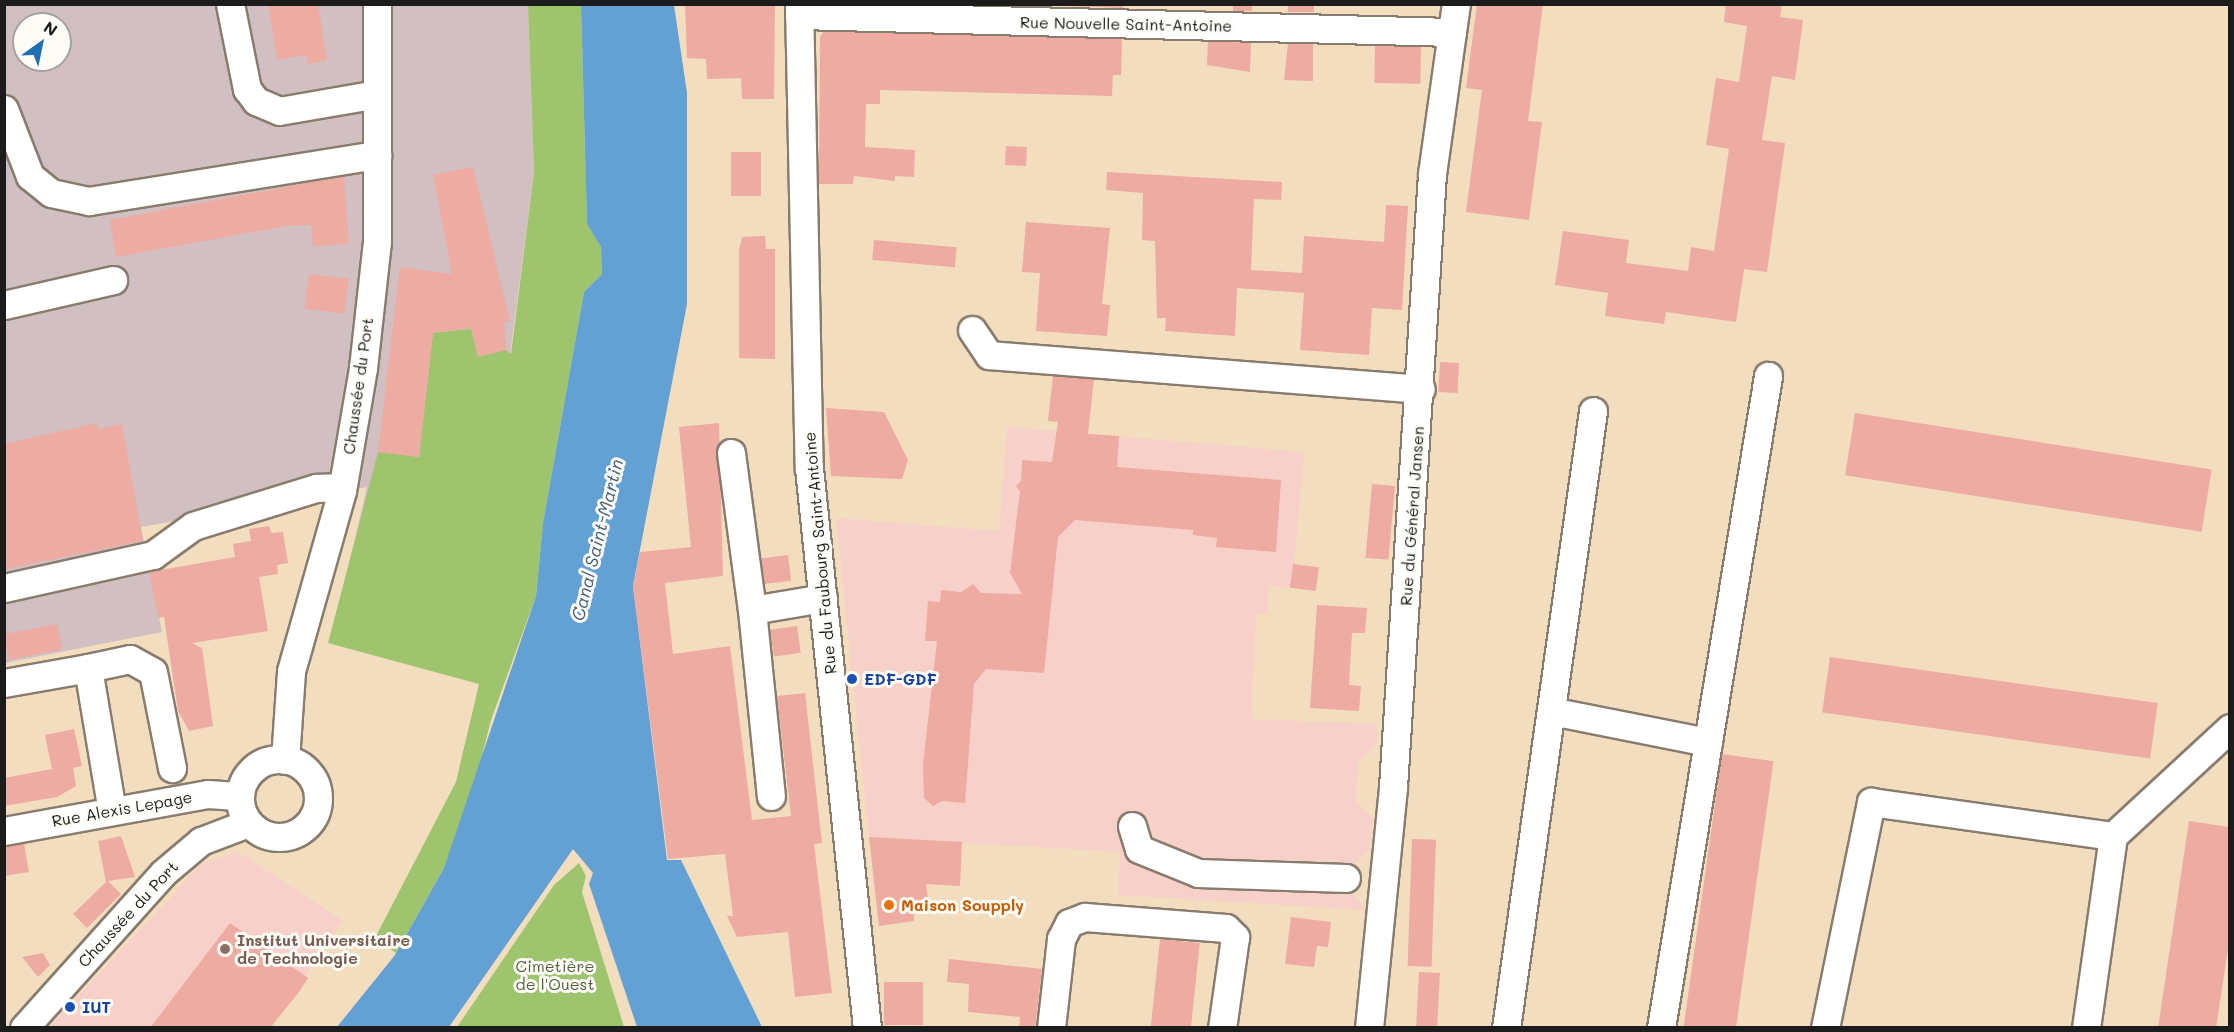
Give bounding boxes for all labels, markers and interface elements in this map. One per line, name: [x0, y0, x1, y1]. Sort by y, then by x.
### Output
north arrow: [12, 12, 72, 72]
street label: Rue Nouvelle Saint-Antoine: [1020, 13, 1232, 35]
text: N: [40, 16, 62, 40]
street label: Chaussée du Port: [339, 316, 377, 456]
street label: Rue du Général Jansen: [1396, 426, 1428, 606]
street label: Rue du Faubourg Saint-Antoine: [800, 431, 840, 675]
water label: Canal Saint-Martin: [566, 457, 628, 623]
place label: EDF-GDF: [864, 669, 937, 689]
marker: EDF-GDF: [845, 672, 859, 686]
street label: Rue Alexis Lepage: [50, 787, 194, 831]
street label: Chaussée du Port: [74, 857, 182, 971]
place label: Maison Soupply: [901, 895, 1024, 915]
marker: Maison Soupply: [882, 898, 896, 912]
place label: Institut Universitaire de Technologie: [237, 930, 410, 968]
marker: Institut Universitaire de Technologie: [218, 942, 232, 956]
park label: Cimetière de l'Ouest: [516, 956, 594, 994]
place label: IUT: [82, 997, 111, 1017]
marker: IUT: [63, 1000, 77, 1014]

